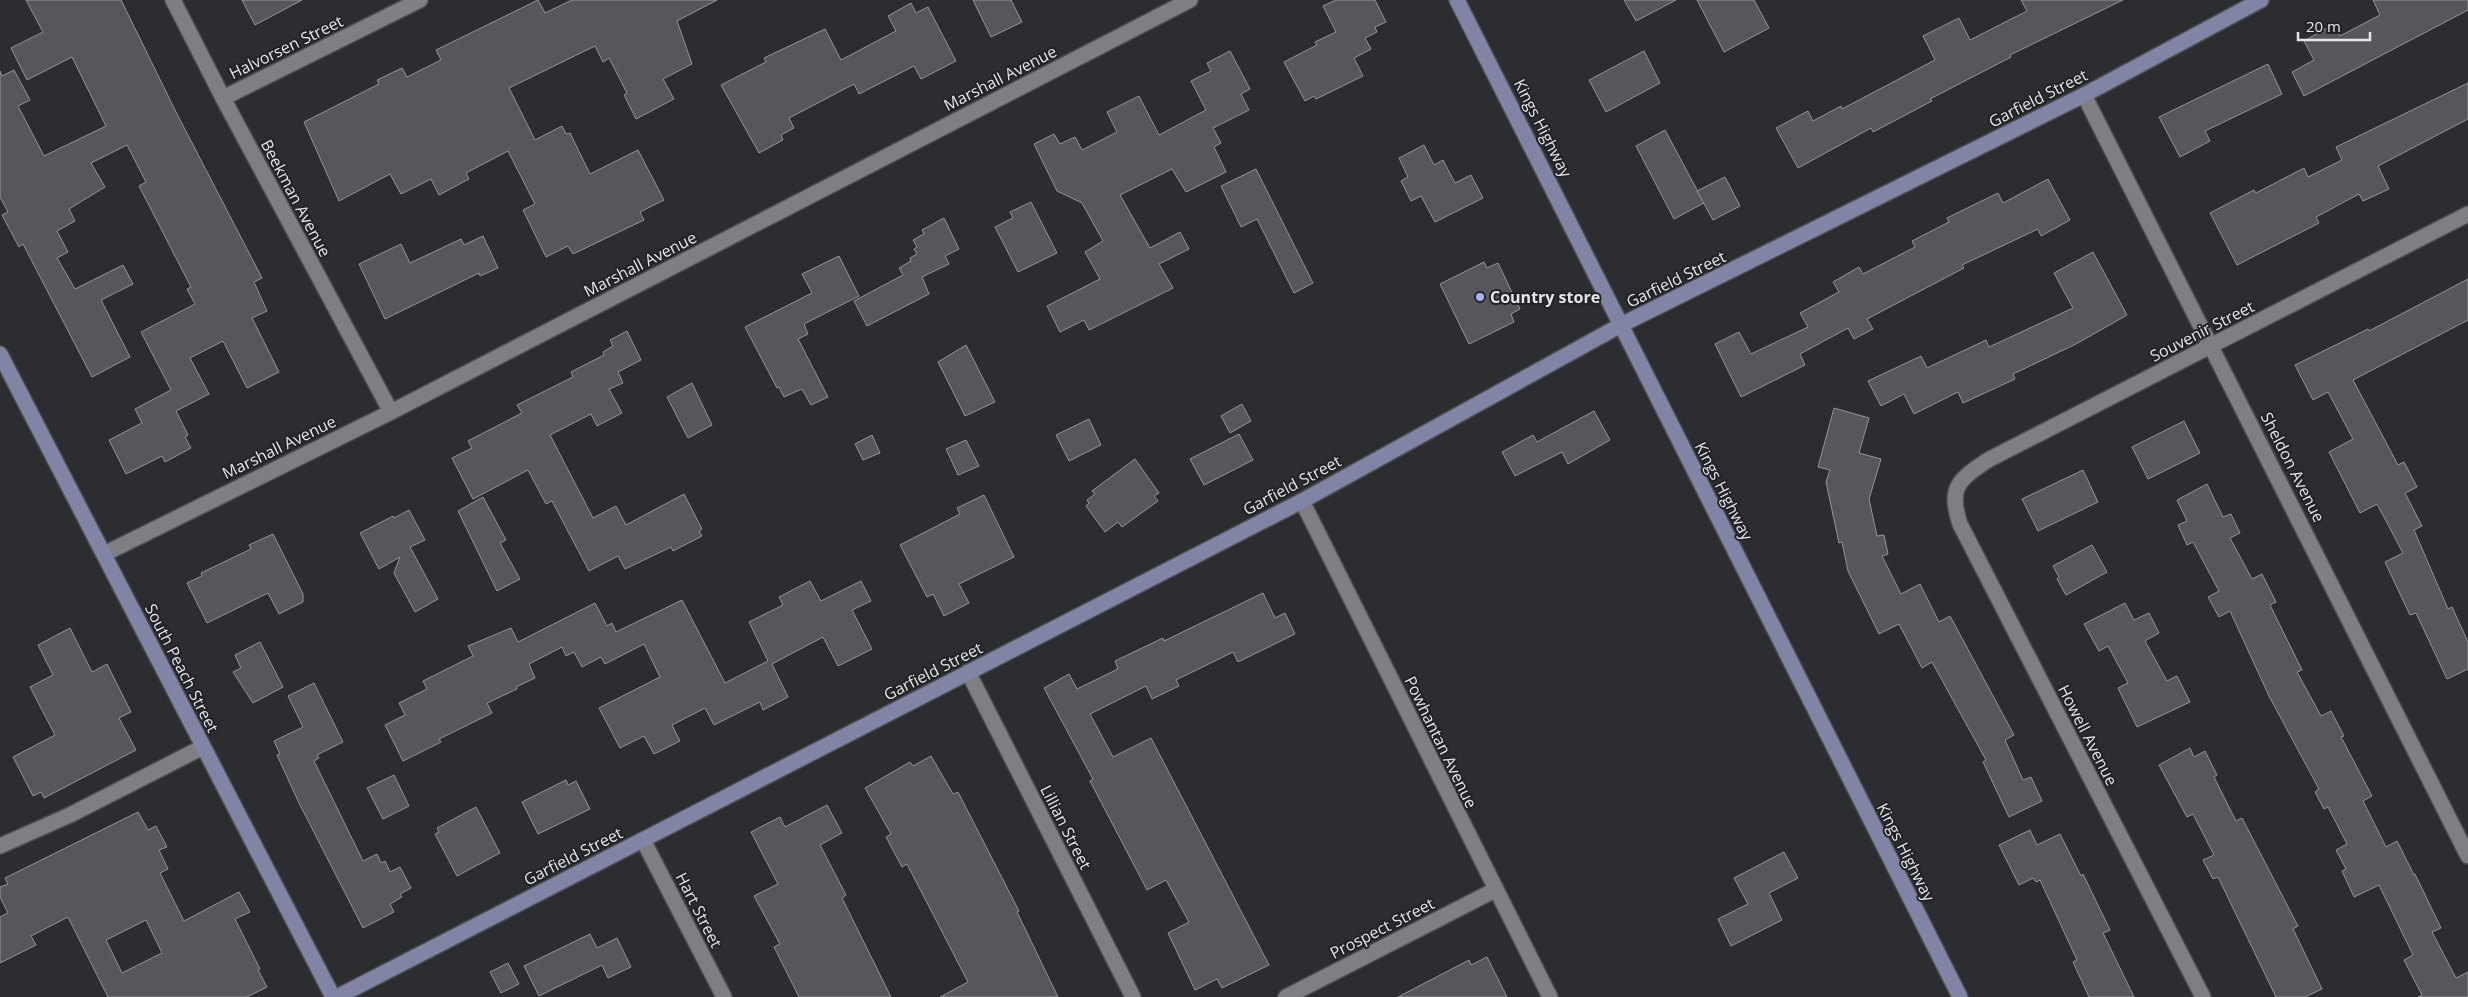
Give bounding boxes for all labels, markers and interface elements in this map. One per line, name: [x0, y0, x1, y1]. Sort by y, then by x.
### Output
street label: Halvorsen Street: [225, 10, 347, 84]
scale bar: [2298, 10, 2370, 42]
text: 20 m: [2306, 16, 2341, 36]
street label: Marshall Avenue: [940, 40, 1060, 116]
street label: Garfield Street: [1985, 64, 2091, 132]
street label: Kings Highway: [1509, 75, 1578, 182]
street label: Beekman Avenue: [256, 135, 336, 261]
street label: Marshall Avenue: [580, 226, 700, 302]
street label: Garfield Street: [1623, 245, 1730, 313]
place label: Country store: [1490, 286, 1600, 308]
marker: Country store: [1474, 291, 1486, 303]
street label: Souvenir Street: [2146, 295, 2258, 367]
street label: Sheldon Avenue: [2256, 408, 2330, 526]
street label: Marshall Avenue: [218, 410, 340, 484]
street label: Kings Highway: [1690, 438, 1759, 545]
street label: Garfield Street: [1239, 450, 1345, 520]
street label: South Peach Street: [140, 600, 224, 736]
street label: Garfield Street: [880, 637, 986, 705]
street label: Powhantan Avenue: [1399, 672, 1483, 812]
street label: Howell Avenue: [2053, 681, 2123, 789]
street label: Lillian Street: [1035, 781, 1097, 873]
street label: Kings Highway: [1872, 799, 1941, 906]
street label: Garfield Street: [520, 822, 626, 890]
street label: Hart Street: [671, 869, 727, 952]
street label: Prospect Street: [1326, 892, 1438, 964]

